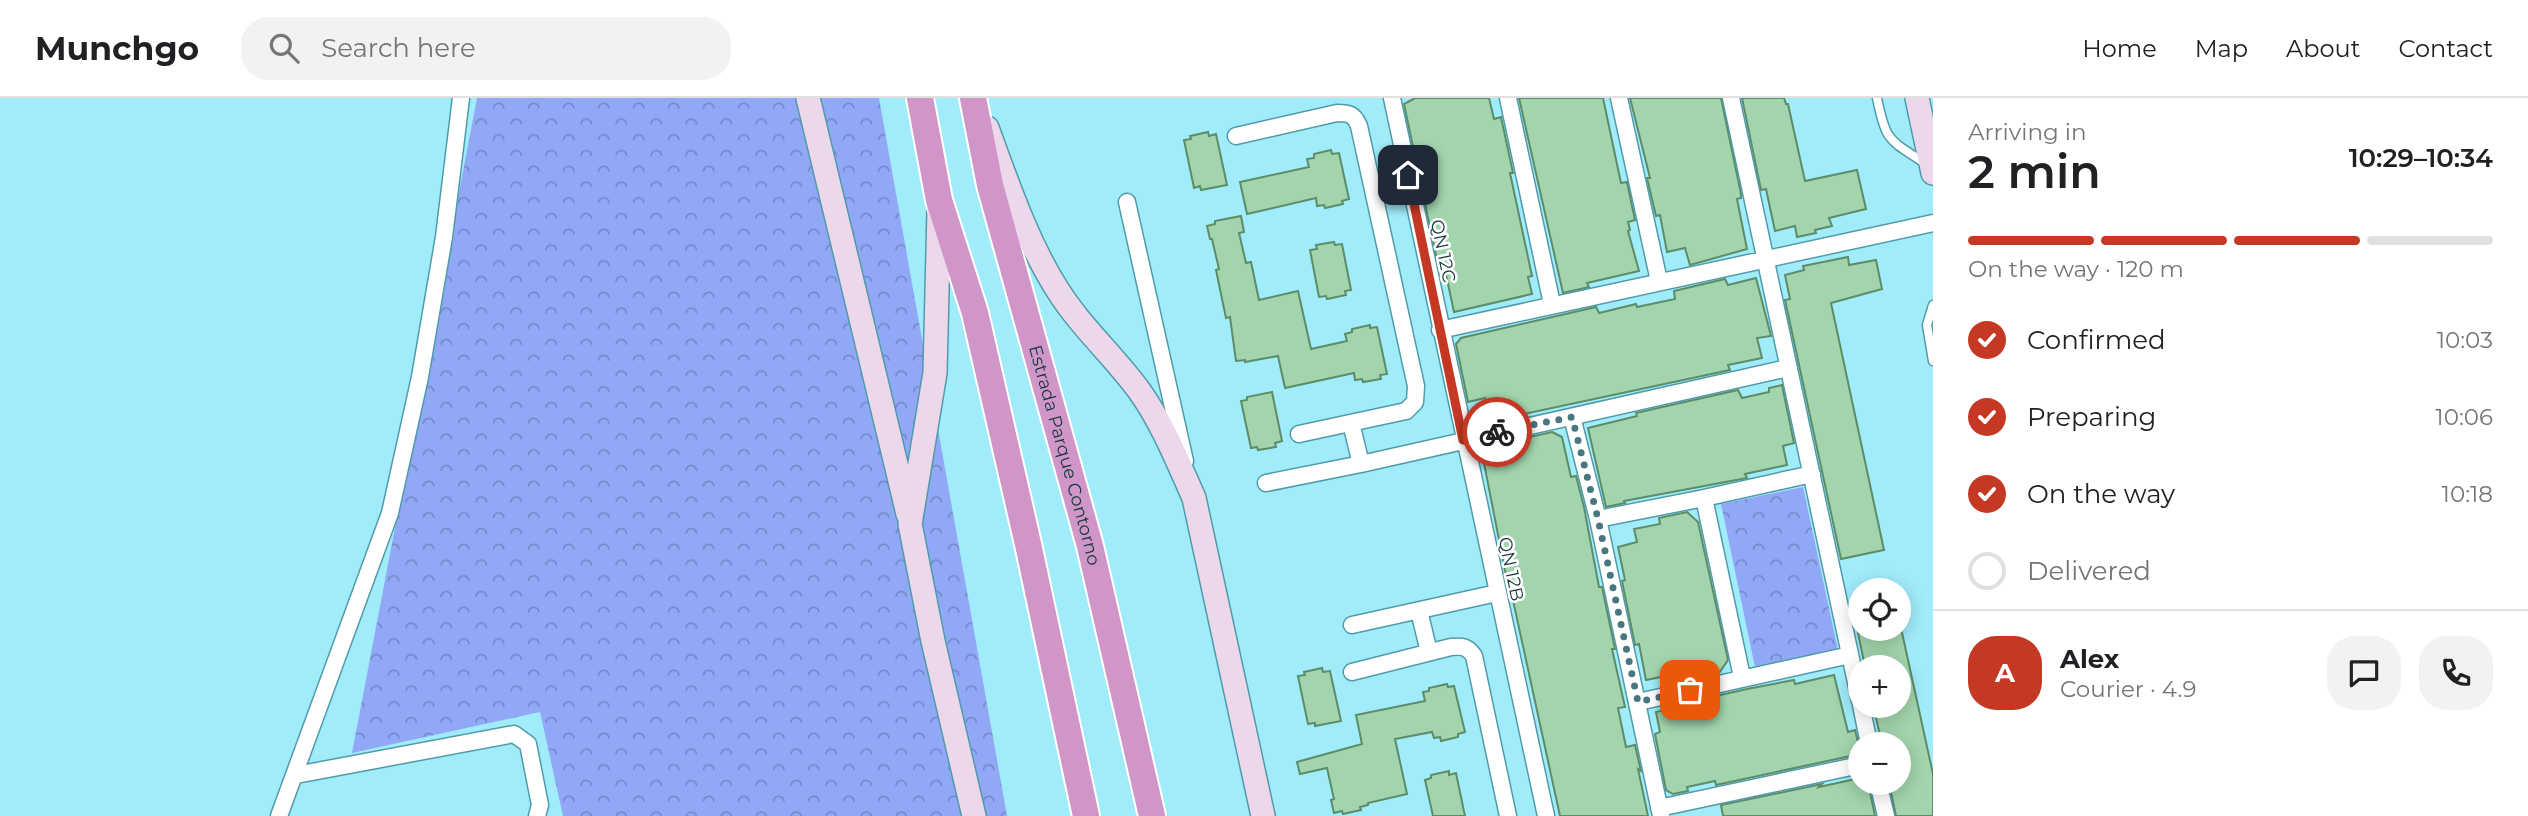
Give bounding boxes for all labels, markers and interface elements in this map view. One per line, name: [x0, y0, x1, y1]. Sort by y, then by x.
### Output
search box: [241, 17, 731, 80]
text: Munchgo: [35, 28, 199, 68]
icon: search: [265, 29, 303, 67]
text: Search here: [321, 32, 476, 64]
text: Home: [2082, 34, 2157, 63]
text: Map: [2195, 34, 2248, 63]
text: About: [2286, 34, 2360, 63]
text: Contact: [2398, 34, 2493, 63]
text: Arriving in: [1968, 118, 2087, 146]
text: 10:29–10:34: [2349, 142, 2493, 174]
text: 2 min: [1968, 143, 2101, 200]
pin: [1378, 145, 1438, 205]
icon: home: [1389, 156, 1427, 194]
street label: QN 12C: [1426, 217, 1460, 285]
text: On the way · 120 m: [1968, 255, 2184, 283]
icon: check: [1968, 321, 2006, 359]
text: Confirmed: [2027, 324, 2166, 356]
text: 10:03: [2437, 326, 2493, 354]
street label: Estrada Parque Contorno: [1024, 343, 1105, 568]
courier: [1462, 397, 1532, 467]
icon: check: [1968, 398, 2006, 436]
text: Preparing: [2027, 401, 2156, 433]
text: 10:06: [2435, 403, 2493, 431]
icon: bike: [1478, 413, 1516, 451]
icon: check: [1968, 475, 2006, 513]
text: On the way: [2027, 478, 2175, 510]
text: 10:18: [2442, 480, 2493, 508]
street label: QN 12B: [1494, 535, 1528, 603]
text: Delivered: [2027, 555, 2151, 587]
map controls: [1848, 578, 1911, 795]
button: locate: [1848, 578, 1911, 641]
button: chat: [2327, 636, 2401, 710]
button: phone: [2419, 636, 2493, 710]
text: Alex: [2060, 643, 2119, 675]
button: +: [1848, 655, 1911, 718]
text: A: [1995, 657, 2015, 689]
pin: [1660, 660, 1720, 720]
icon: bag: [1671, 671, 1709, 709]
text: Courier · 4.9: [2060, 675, 2196, 703]
button: −: [1848, 732, 1911, 795]

